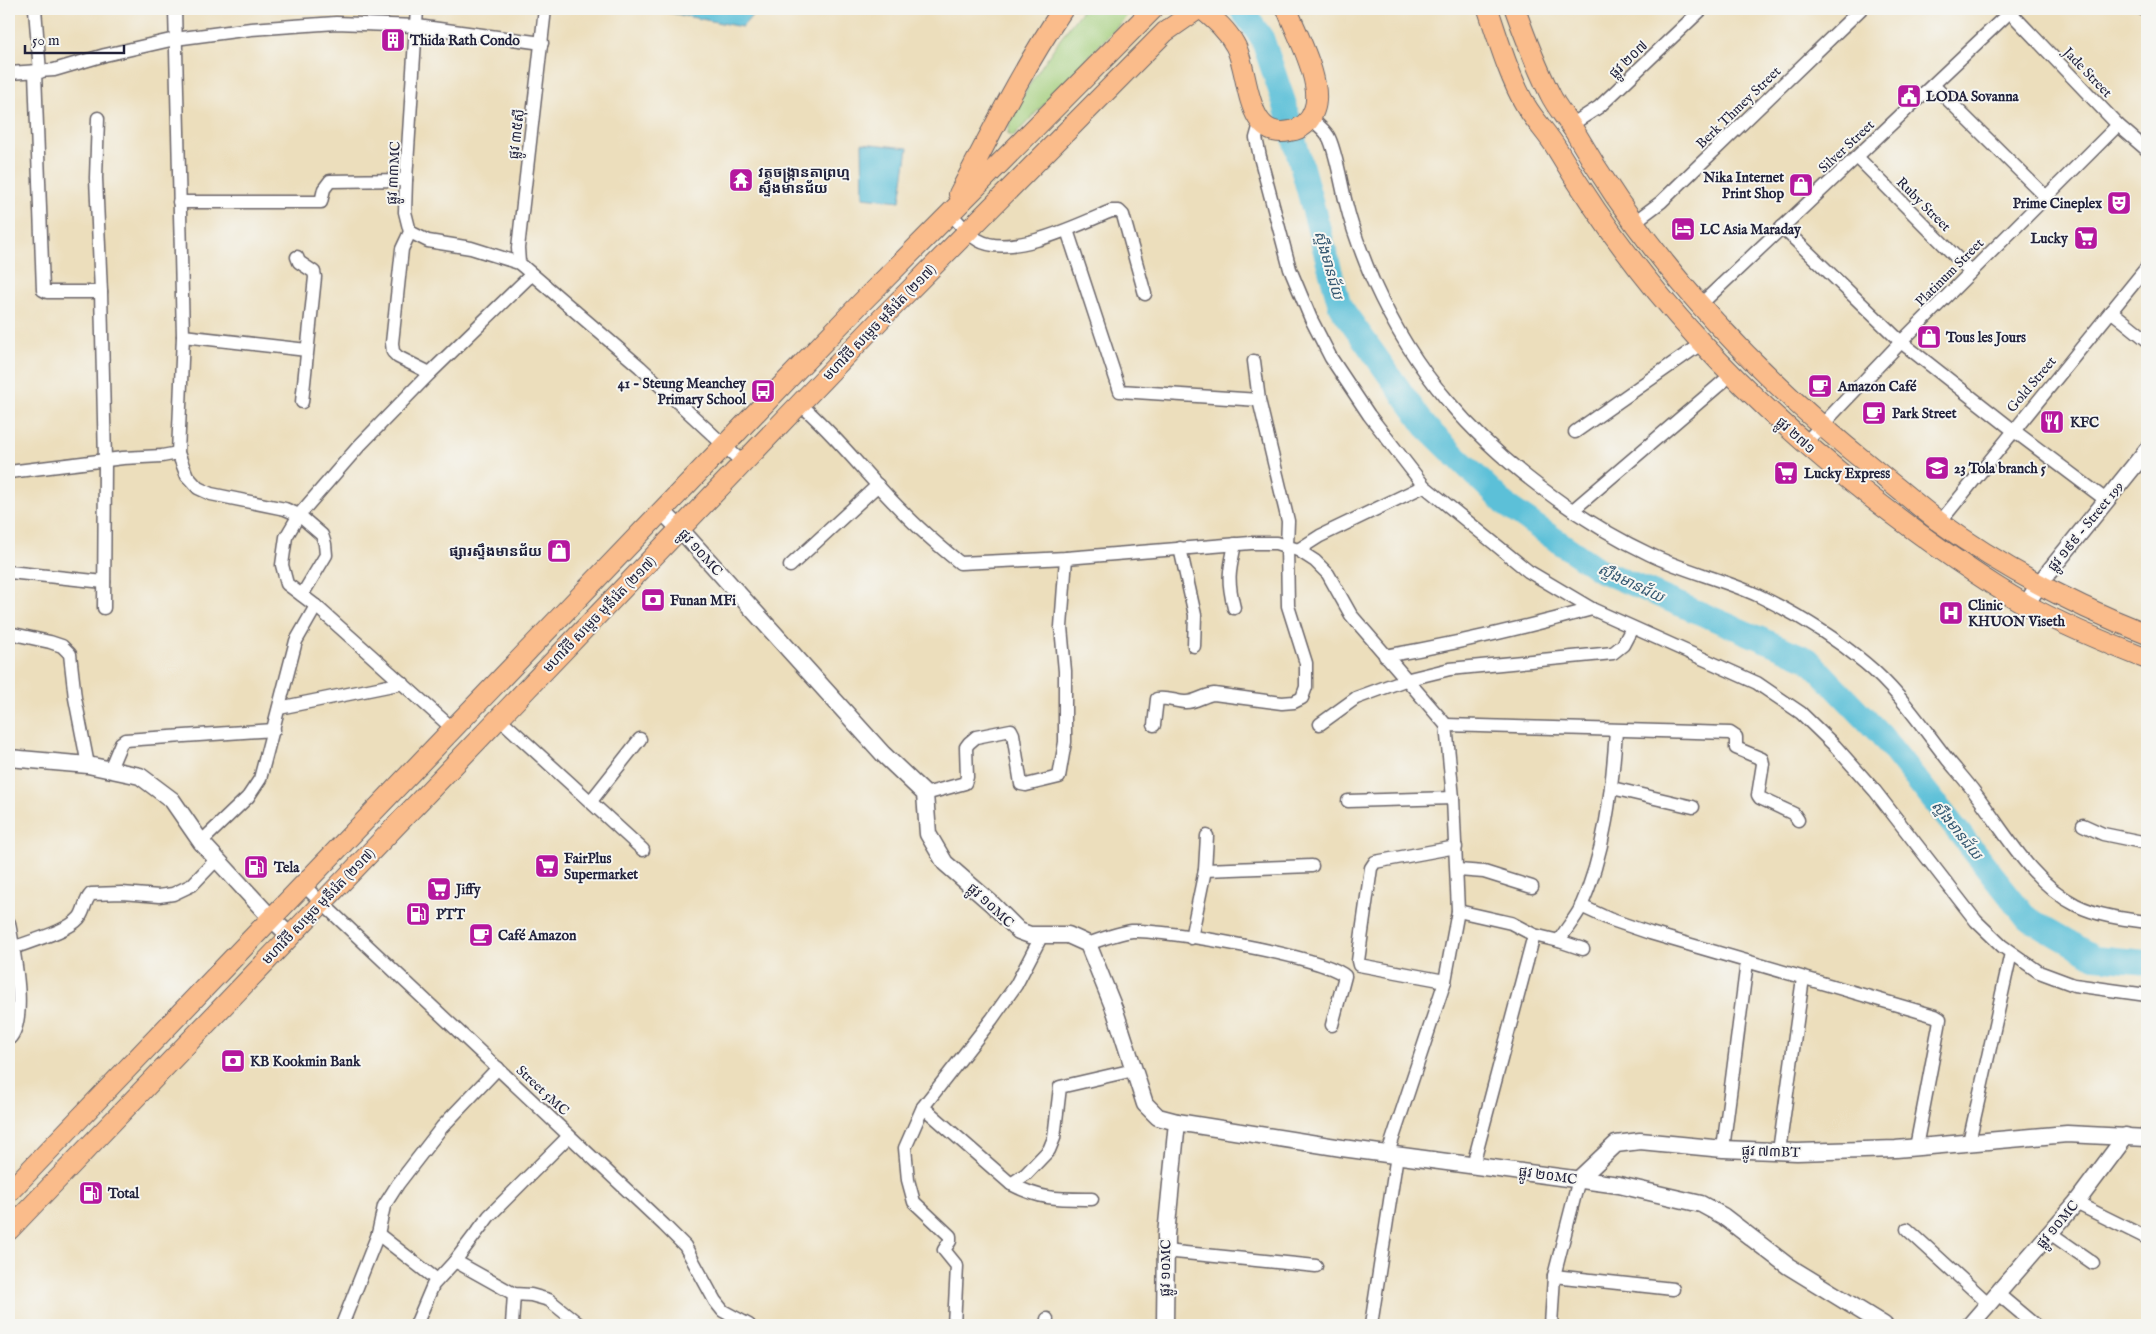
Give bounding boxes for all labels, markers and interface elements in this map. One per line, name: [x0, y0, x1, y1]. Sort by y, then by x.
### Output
scale bar: [25, 22, 124, 54]
building icon: Thida Rath Condo: [380, 27, 406, 53]
text: 50 m: [32, 31, 60, 50]
place label: Thida Rath Condo: [409, 32, 520, 50]
street label: ផ្លូវ ២០៧: [1606, 37, 1653, 84]
street label: Jade Street: [2057, 42, 2116, 102]
street label: Berk Thmey Street: [1693, 63, 1785, 153]
public building icon: LODA Sovanna: [1896, 83, 1922, 109]
place label: LODA Sovanna: [1926, 88, 2020, 106]
street label: ផ្លូវ ៣៥ស៊ី: [505, 108, 531, 161]
street label: Silver Street: [1815, 116, 1879, 177]
street label: ផ្លូវ ៣៣MC: [383, 141, 407, 205]
place label: វត្តចង្ក្រានតាព្រហ្ម ស្ទឹងមានជ័យ: [758, 164, 850, 198]
temple icon: វត្តចង្ក្រានតាព្រហ្ម ស្ទឹងមានជ័យ: [728, 167, 754, 193]
place label: Nika Internet Print Shop: [1702, 169, 1784, 203]
shop icon: Nika Internet Print Shop: [1788, 172, 1814, 198]
street label: Ruby Street: [1892, 174, 1955, 236]
theatre icon: Prime Cineplex: [2106, 190, 2132, 216]
place label: Prime Cineplex: [2013, 195, 2102, 213]
hotel icon: LC Asia Maraday: [1670, 216, 1696, 242]
place label: LC Asia Maraday: [1700, 221, 1802, 239]
supermarket icon: Lucky: [2073, 225, 2099, 251]
water label: ស្ទឹងមានជ័យ: [1310, 228, 1348, 303]
place label: Lucky: [2030, 230, 2069, 248]
street label: Platinum Street: [1912, 234, 1988, 311]
street label: មហាវិថី សម្តេច មុនីរ៉េត (២១៧): [819, 260, 940, 385]
shop icon: Tous les Jours: [1916, 324, 1942, 350]
place label: Tous les Jours: [1945, 329, 2026, 347]
street label: Gold Street: [2003, 353, 2061, 416]
cafe icon: Amazon Café: [1807, 373, 1833, 399]
place label: 41 - Steung Meanchey Primary School: [618, 375, 747, 409]
bus stop icon: 41 - Steung Meanchey Primary School: [750, 378, 776, 404]
place label: Amazon Café: [1837, 378, 1917, 396]
cafe icon: Park Street: [1861, 400, 1887, 426]
place label: Park Street: [1892, 405, 1957, 423]
restaurant icon: KFC: [2039, 409, 2065, 435]
street label: ផ្លូវ ២៧១: [1770, 413, 1819, 460]
place label: KFC: [2070, 414, 2099, 432]
school or university icon: 23 Tola branch 5: [1924, 455, 1950, 481]
supermarket icon: Lucky Express: [1773, 460, 1799, 486]
place label: 23 Tola branch 5: [1954, 460, 2046, 478]
place label: Lucky Express: [1804, 465, 1890, 483]
street label: ផ្លូវ ១៩៩ - Street 199: [2044, 478, 2129, 577]
street label: ផ្លូវ ១០MC: [673, 525, 726, 581]
shop icon: ផ្សារស្ទឹងមានជ័យ: [546, 538, 572, 564]
place label: ផ្សារស្ទឹងមានជ័យ: [449, 543, 542, 561]
street label: មហាវិថី សម្តេច មុនីរ៉េត (២១៧): [539, 552, 660, 677]
water label: ស្ទឹងមានជ័យ: [1595, 560, 1669, 608]
bank icon: Funan MFi: [640, 587, 666, 613]
place label: Funan MFi: [670, 592, 736, 610]
place label: Clinic KHUON Viseth: [1968, 597, 2065, 631]
hospital icon: Clinic KHUON Viseth: [1938, 600, 1964, 626]
water label: ស្ទឹងមានជ័យ: [1927, 797, 1988, 865]
street label: មហាវិថី សម្តេច មុនីរ៉េត (២១៧): [258, 844, 379, 969]
place label: FairPlus Supermarket: [564, 850, 638, 884]
supermarket icon: FairPlus Supermarket: [534, 853, 560, 879]
fuel station icon: Tela: [243, 854, 269, 880]
place label: Tela: [273, 859, 300, 877]
supermarket icon: Jiffy: [426, 876, 452, 902]
street label: ផ្លូវ ១០MC: [962, 880, 1017, 933]
place label: Jiffy: [454, 881, 482, 899]
fuel station icon: PTT: [405, 901, 431, 927]
place label: PTT: [436, 906, 466, 924]
cafe icon: Café Amazon: [468, 922, 494, 948]
place label: Café Amazon: [498, 927, 577, 945]
bank icon: KB Kookmin Bank: [220, 1048, 246, 1074]
place label: KB Kookmin Bank: [250, 1053, 361, 1071]
street label: Street 5MC: [512, 1062, 573, 1120]
street label: ផ្លូវ ៧៣BT: [1741, 1142, 1802, 1164]
street label: ផ្លូវ ២០MC: [1517, 1163, 1578, 1191]
fuel station icon: Total: [78, 1180, 104, 1206]
place label: Total: [107, 1185, 140, 1203]
street label: ផ្លូវ ១០MC: [2032, 1197, 2085, 1254]
street label: ផ្លូវ ១០MC: [1157, 1239, 1178, 1297]

